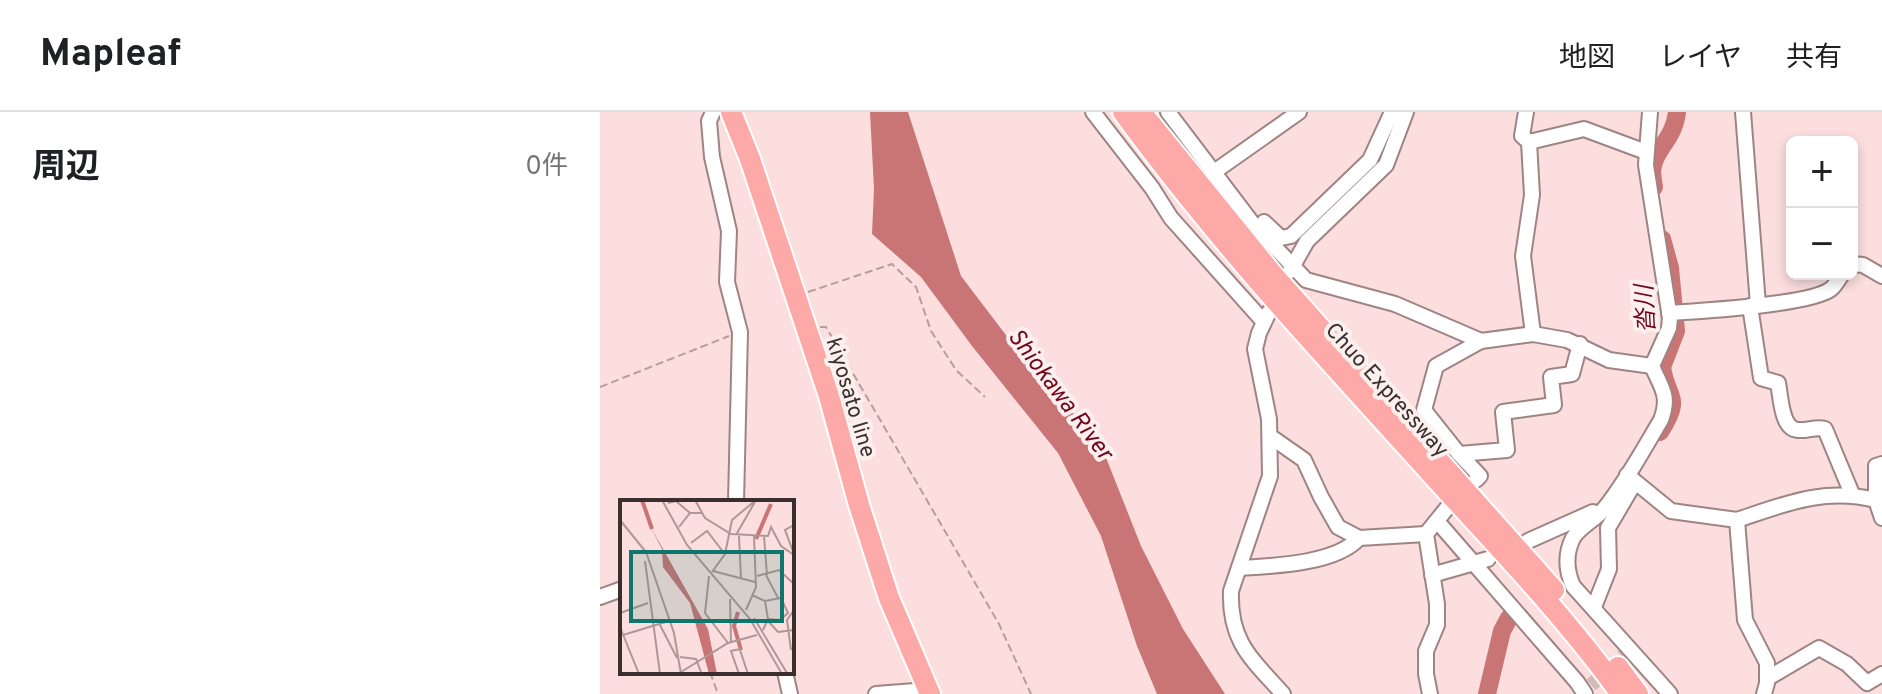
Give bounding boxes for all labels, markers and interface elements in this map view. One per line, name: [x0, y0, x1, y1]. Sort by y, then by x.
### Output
text: Mapleaf: [40, 31, 181, 80]
text: 地図: [1559, 41, 1615, 77]
text: レイヤ: [1659, 41, 1742, 77]
text: 共有: [1786, 41, 1842, 77]
map controls: [1786, 136, 1858, 280]
button: +: [1786, 136, 1858, 208]
text: 周辺: [32, 147, 100, 190]
text: 0件: [525, 151, 568, 184]
button: −: [1786, 208, 1858, 280]
water label: 沓川: [1631, 281, 1663, 334]
street label: Chuo Expressway: [1319, 318, 1454, 464]
water label: Shiokawa River: [1000, 323, 1120, 469]
street label: kiyosato line: [819, 335, 881, 461]
inset map: [620, 500, 794, 674]

